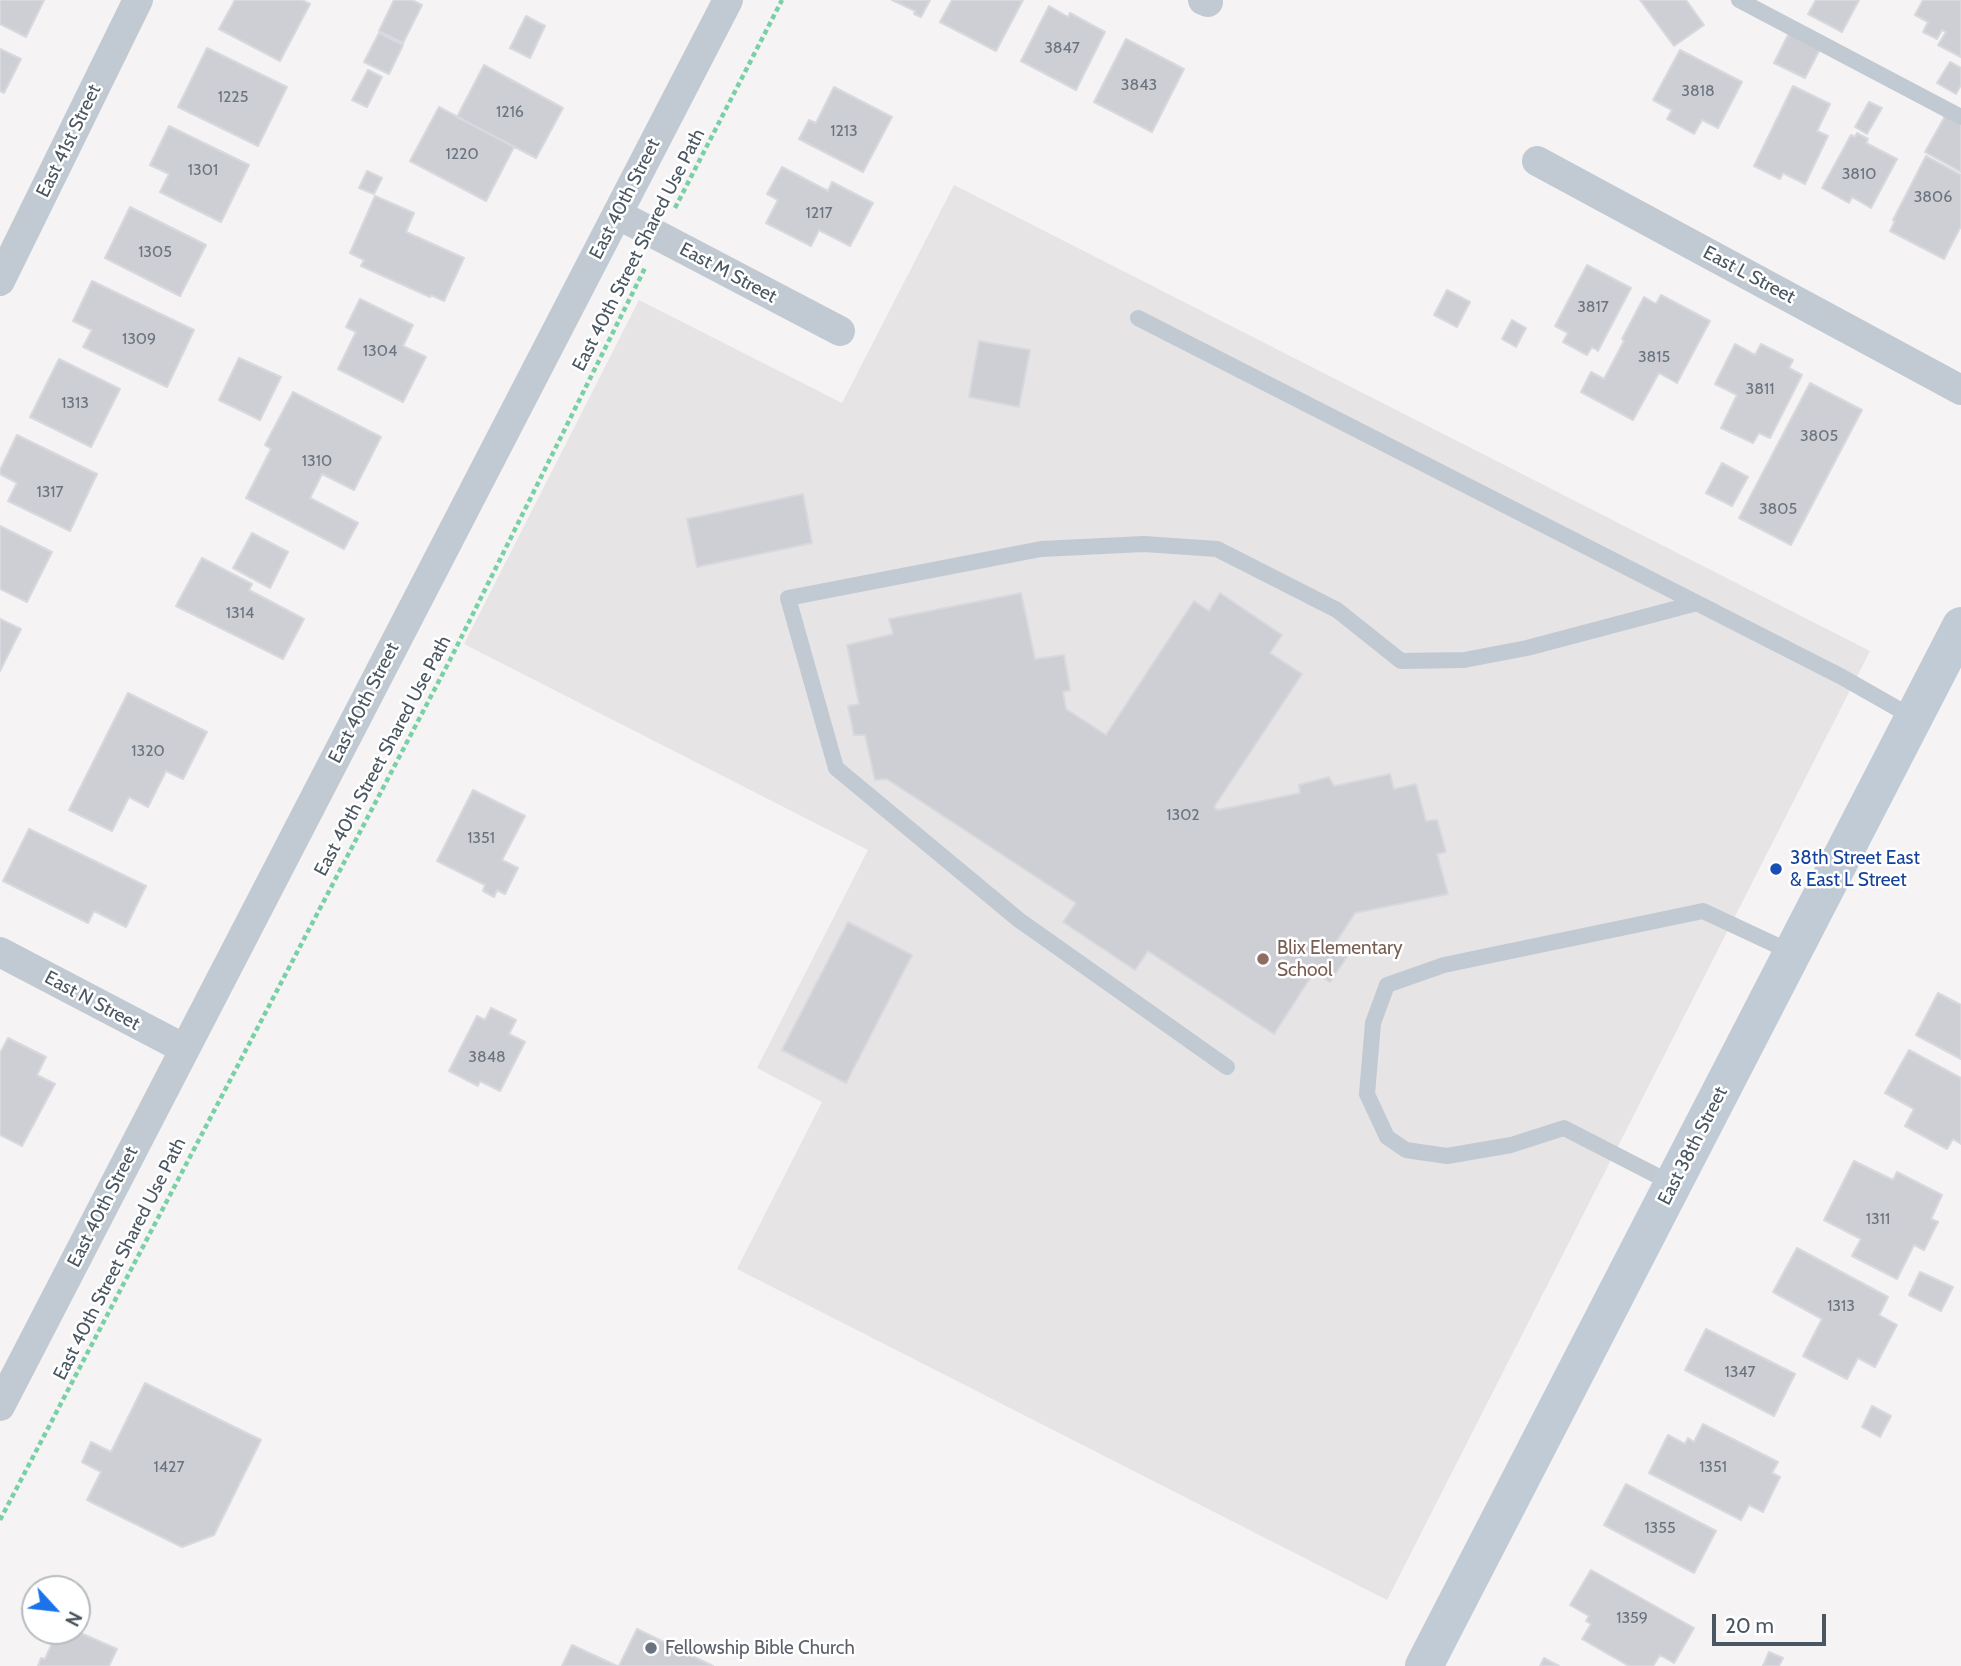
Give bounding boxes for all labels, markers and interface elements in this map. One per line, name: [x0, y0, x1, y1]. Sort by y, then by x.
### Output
house number: 3847: [1044, 38, 1080, 58]
house number: 3843: [1121, 75, 1157, 95]
street label: East 41st Street: [32, 81, 106, 201]
house number: 3818: [1681, 81, 1715, 101]
house number: 1225: [218, 87, 248, 107]
house number: 1216: [496, 102, 524, 122]
house number: 1213: [830, 121, 858, 141]
street label: East 40th Street Shared Use Path: [568, 125, 710, 375]
street label: East 40th Street: [585, 135, 665, 263]
house number: 1220: [445, 144, 479, 164]
house number: 1301: [188, 160, 218, 180]
house number: 3810: [1842, 164, 1876, 184]
house number: 3806: [1914, 187, 1952, 207]
house number: 1217: [806, 203, 832, 223]
street label: East M Street: [676, 238, 780, 308]
street label: East L Street: [1699, 241, 1799, 309]
house number: 1305: [138, 242, 172, 262]
house number: 3817: [1577, 297, 1609, 317]
house number: 1309: [122, 329, 156, 349]
house number: 1304: [363, 341, 397, 361]
house number: 3815: [1638, 347, 1670, 367]
house number: 3811: [1746, 379, 1774, 399]
house number: 1313: [61, 393, 89, 413]
house number: 3805: [1800, 426, 1838, 446]
house number: 1310: [302, 451, 332, 471]
house number: 1317: [36, 482, 64, 502]
house number: 3805: [1759, 499, 1797, 519]
house number: 1314: [226, 603, 254, 623]
street label: East 40th Street Shared Use Path: [310, 632, 456, 880]
street label: East 40th Street: [324, 639, 404, 767]
house number: 1320: [131, 741, 165, 761]
house number: 1302: [1166, 805, 1200, 825]
house number: 1351: [467, 828, 495, 848]
place label: 38th Street East & East L Street: [1790, 847, 1920, 891]
marker: 38th Street East & East L Street: [1768, 861, 1784, 877]
place label: Blix Elementary School: [1277, 937, 1403, 981]
marker: Blix Elementary School: [1255, 951, 1271, 967]
street label: East N Street: [40, 966, 144, 1036]
house number: 3848: [468, 1047, 506, 1067]
street label: East 38th Street: [1653, 1083, 1733, 1209]
street label: East 40th Street Shared Use Path: [49, 1134, 191, 1384]
street label: East 40th Street: [63, 1143, 143, 1271]
house number: 1311: [1866, 1209, 1890, 1229]
house number: 1313: [1827, 1296, 1855, 1316]
house number: 1347: [1724, 1362, 1756, 1382]
house number: 1427: [154, 1457, 184, 1477]
house number: 1351: [1699, 1457, 1727, 1477]
house number: 1355: [1644, 1518, 1676, 1538]
north arrow: [21, 1575, 91, 1645]
scale bar: [1716, 1600, 1830, 1644]
text: N: [60, 1608, 87, 1630]
house number: 1359: [1616, 1608, 1648, 1628]
text: 20 m: [1725, 1613, 1774, 1638]
place label: Fellowship Bible Church: [665, 1637, 855, 1659]
marker: Fellowship Bible Church: [643, 1640, 659, 1656]

